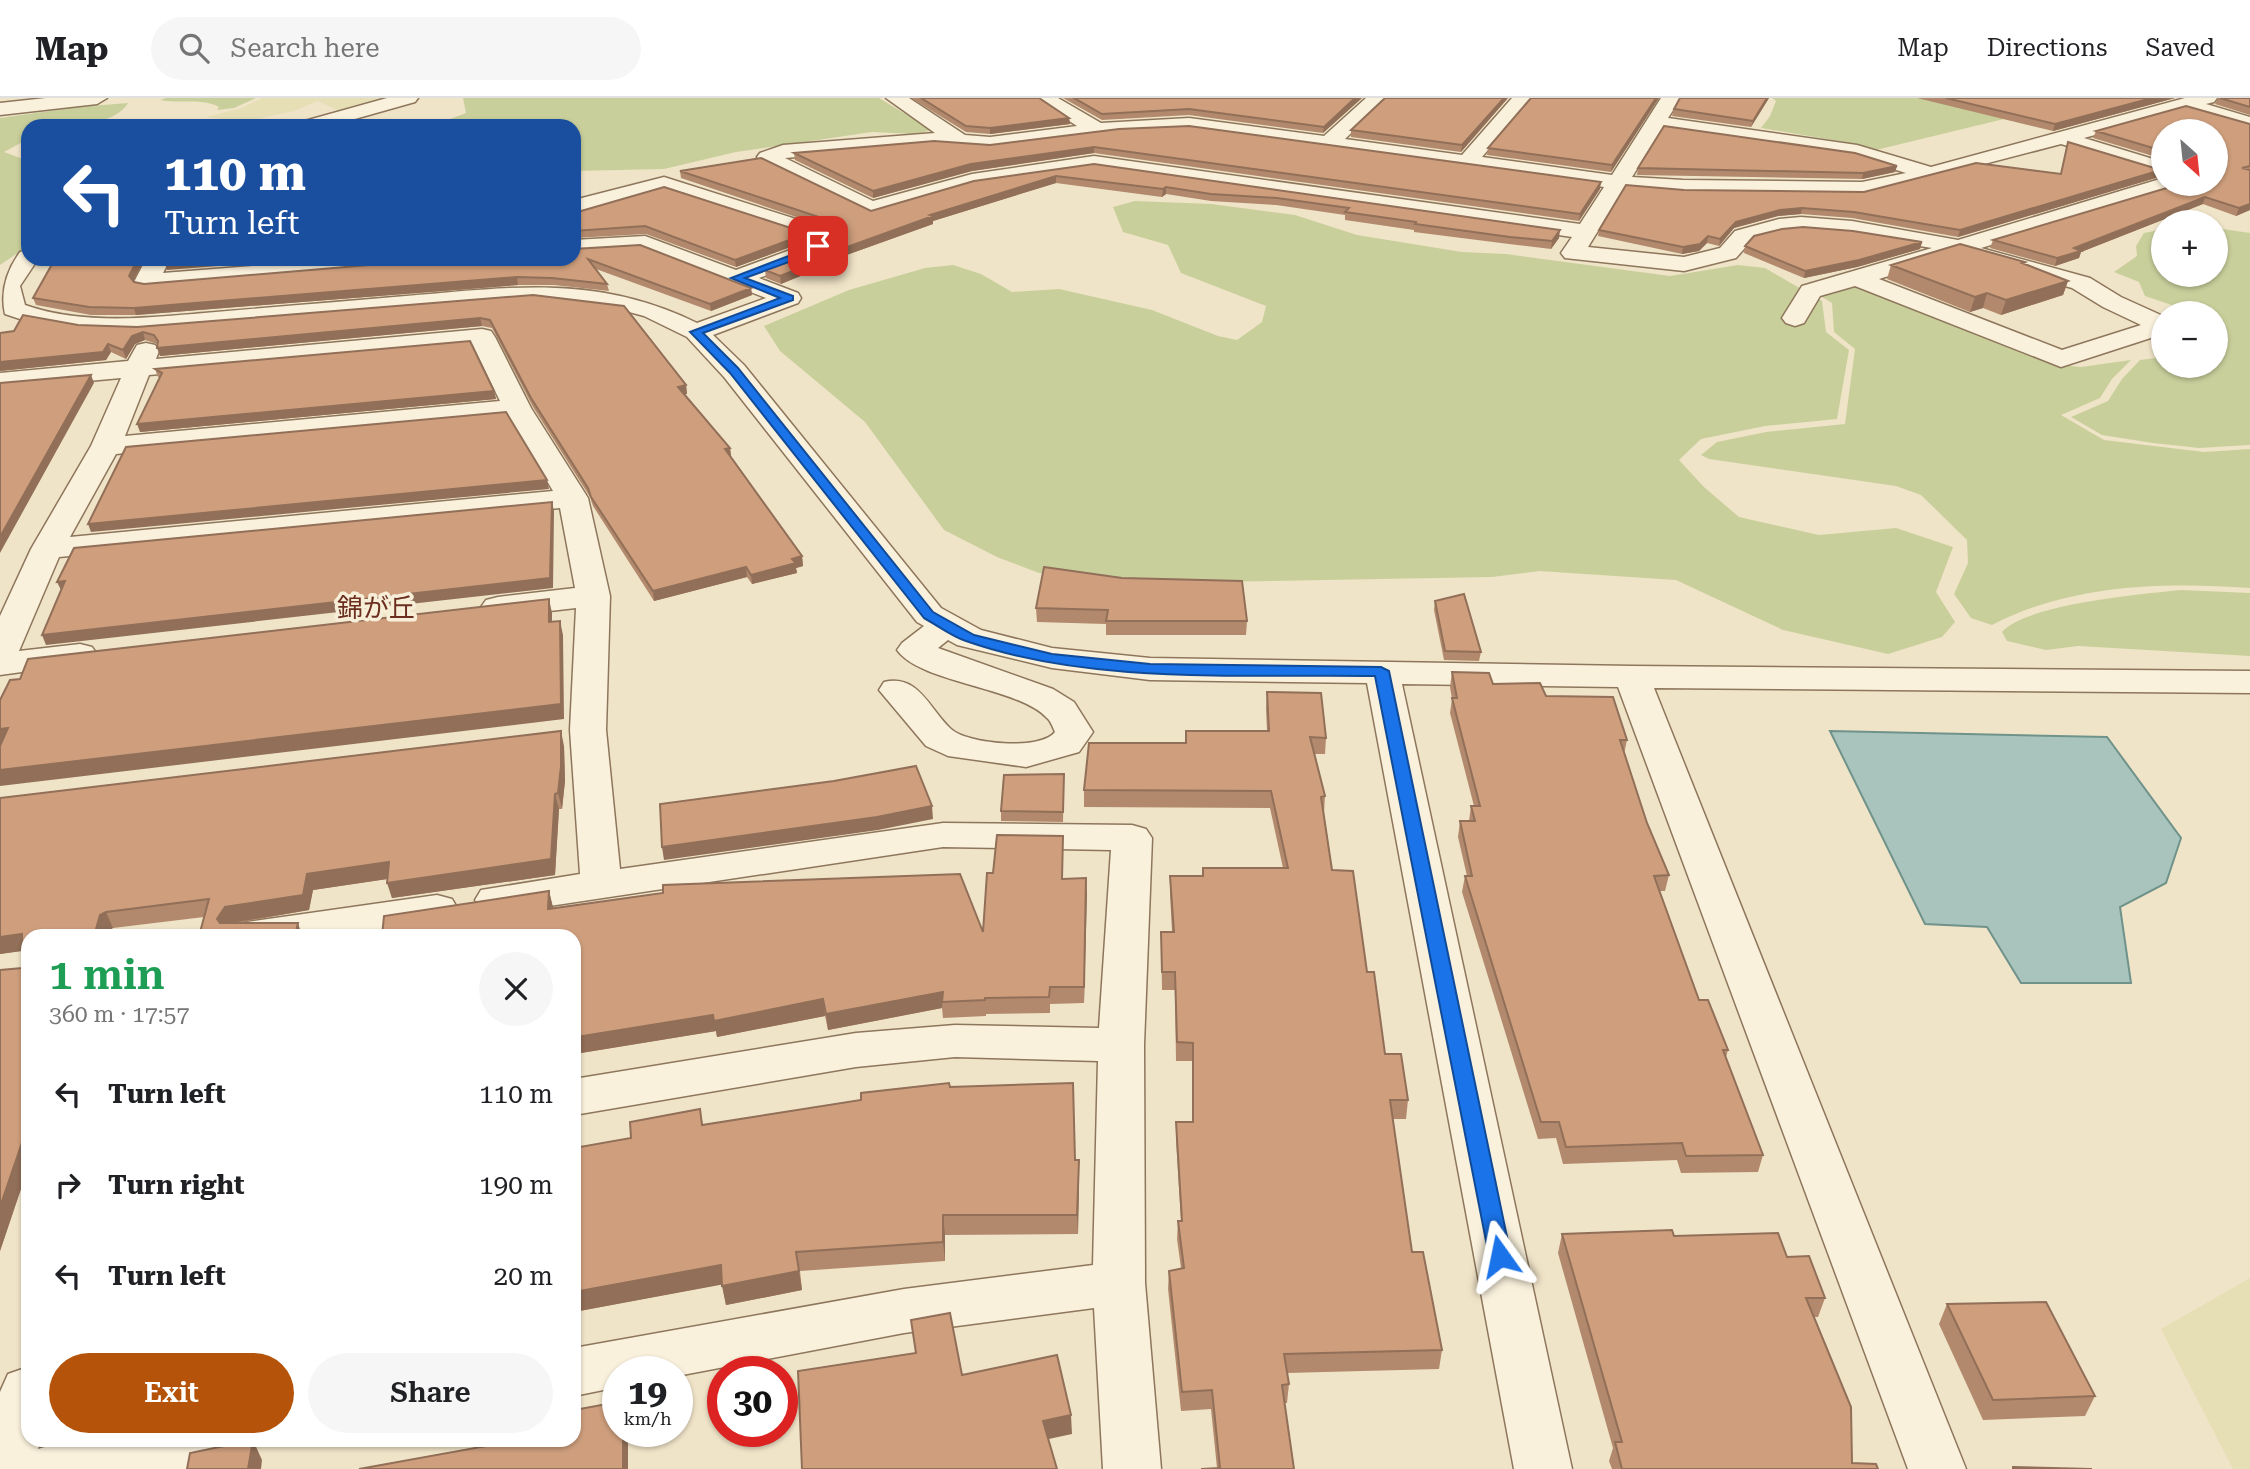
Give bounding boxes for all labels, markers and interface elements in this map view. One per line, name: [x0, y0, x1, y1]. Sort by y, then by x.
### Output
search box: [151, 17, 641, 80]
text: Map: [35, 29, 109, 68]
icon: search: [175, 29, 213, 67]
text: Search here: [231, 33, 380, 63]
text: Map: [1897, 34, 1949, 62]
text: Directions: [1987, 34, 2107, 62]
text: Saved: [2145, 34, 2215, 62]
north arrow: [2151, 119, 2228, 196]
map controls: [2151, 119, 2228, 378]
text: 110 m: [164, 145, 306, 202]
icon: left: [49, 147, 140, 238]
text: Turn left: [164, 204, 299, 242]
button: +: [2151, 210, 2228, 287]
pin: [788, 216, 848, 276]
icon: arrive: [799, 227, 837, 265]
button: −: [2151, 301, 2228, 378]
district label: 錦が丘: [337, 593, 415, 623]
text: 1 min: [49, 950, 165, 999]
button: close: [479, 952, 553, 1026]
text: 360 m · 17:57: [49, 1001, 189, 1028]
icon: left: [49, 1075, 87, 1113]
text: Turn left: [108, 1079, 226, 1109]
text: 110 m: [479, 1079, 553, 1109]
icon: right: [49, 1166, 87, 1204]
text: Turn right: [108, 1170, 244, 1200]
text: 190 m: [479, 1170, 553, 1200]
position arrow: [1463, 1219, 1537, 1293]
icon: left: [49, 1257, 87, 1295]
text: Turn left: [108, 1261, 226, 1291]
text: 20 m: [494, 1261, 553, 1291]
button: Exit: [49, 1353, 294, 1433]
button: Share: [308, 1353, 553, 1433]
speed limit sign: 30: [707, 1356, 798, 1447]
text: 19: [628, 1372, 667, 1413]
text: km/h: [623, 1408, 672, 1429]

